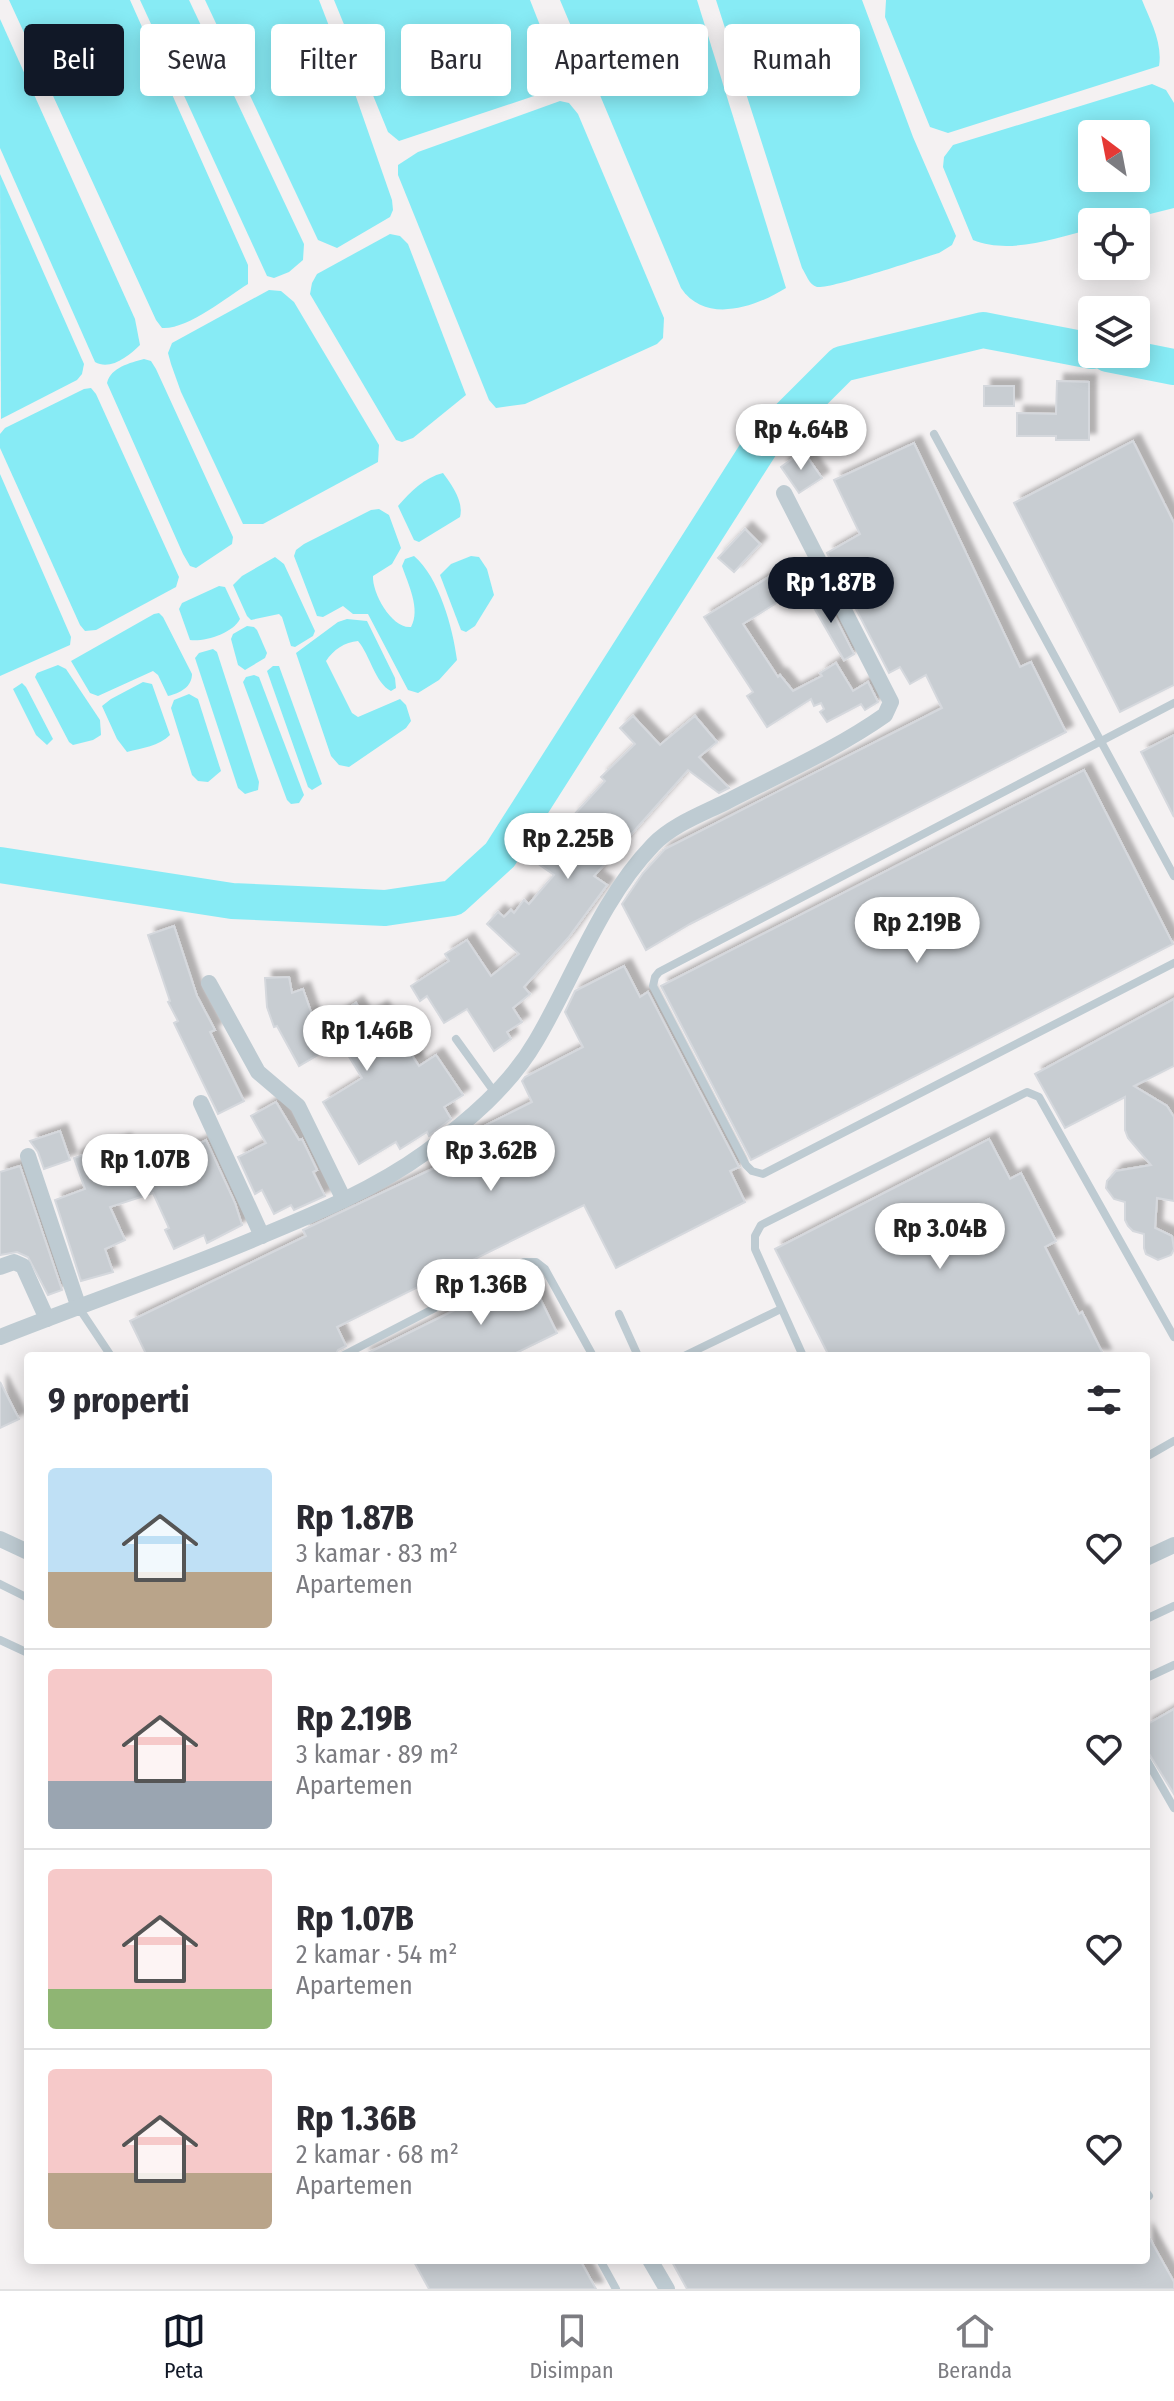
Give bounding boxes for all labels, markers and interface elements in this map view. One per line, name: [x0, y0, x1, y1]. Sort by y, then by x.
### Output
chip: Beli: [24, 24, 124, 96]
chip: Sewa: [140, 24, 255, 96]
chip: Filter: [271, 24, 385, 96]
chip: Baru: [401, 24, 511, 96]
chip: Apartemen: [527, 24, 708, 96]
chip: Rumah: [724, 24, 860, 96]
north arrow: [1078, 120, 1150, 192]
map controls: [1078, 120, 1150, 368]
button: locate: [1078, 208, 1150, 280]
button: layers: [1078, 296, 1150, 368]
pin: Rp 4.64B: [718, 404, 884, 472]
text: Rp 4.64B: [754, 414, 848, 445]
pin: Rp 1.87B: [748, 557, 914, 625]
text: Rp 1.87B: [786, 567, 876, 598]
pin: Rp 2.25B: [485, 813, 651, 881]
text: Rp 2.25B: [522, 823, 614, 854]
pin: Rp 2.19B: [834, 897, 1000, 965]
text: Rp 2.19B: [873, 907, 961, 938]
pin: Rp 1.46B: [284, 1005, 450, 1073]
text: Rp 1.46B: [321, 1015, 413, 1046]
pin: Rp 3.62B: [408, 1125, 574, 1193]
pin: Rp 1.07B: [62, 1134, 228, 1202]
text: Rp 3.62B: [445, 1135, 537, 1166]
text: Rp 1.07B: [100, 1144, 190, 1175]
pin: Rp 3.04B: [857, 1203, 1023, 1271]
text: Rp 3.04B: [893, 1213, 987, 1244]
pin: Rp 1.36B: [398, 1259, 564, 1327]
text: Rp 1.36B: [435, 1269, 527, 1300]
icon: filters: [1082, 1378, 1126, 1422]
text: 9 properti: [48, 1380, 190, 1421]
text: Rp 1.87B: [296, 1497, 414, 1538]
icon: home: [112, 1500, 208, 1596]
icon: heart: [1082, 1526, 1126, 1570]
text: 3 kamar · 83 m²: [296, 1538, 458, 1569]
text: Apartemen: [296, 1569, 413, 1600]
text: Rp 2.19B: [296, 1698, 412, 1739]
icon: home: [112, 1701, 208, 1797]
icon: heart: [1082, 1727, 1126, 1771]
text: 3 kamar · 89 m²: [296, 1739, 459, 1770]
text: Apartemen: [296, 1770, 413, 1801]
text: Rp 1.07B: [296, 1898, 414, 1939]
icon: home: [112, 1901, 208, 1997]
icon: heart: [1082, 1927, 1126, 1971]
text: 2 kamar · 54 m²: [296, 1939, 458, 1970]
text: Apartemen: [296, 1970, 413, 2001]
text: Rp 1.36B: [296, 2098, 416, 2139]
icon: home: [112, 2101, 208, 2197]
icon: heart: [1082, 2127, 1126, 2171]
text: 2 kamar · 68 m²: [296, 2139, 459, 2170]
text: Apartemen: [296, 2170, 413, 2201]
tab: Peta: [162, 2309, 206, 2384]
tab: Disimpan: [530, 2309, 614, 2384]
tab: Beranda: [937, 2309, 1012, 2384]

